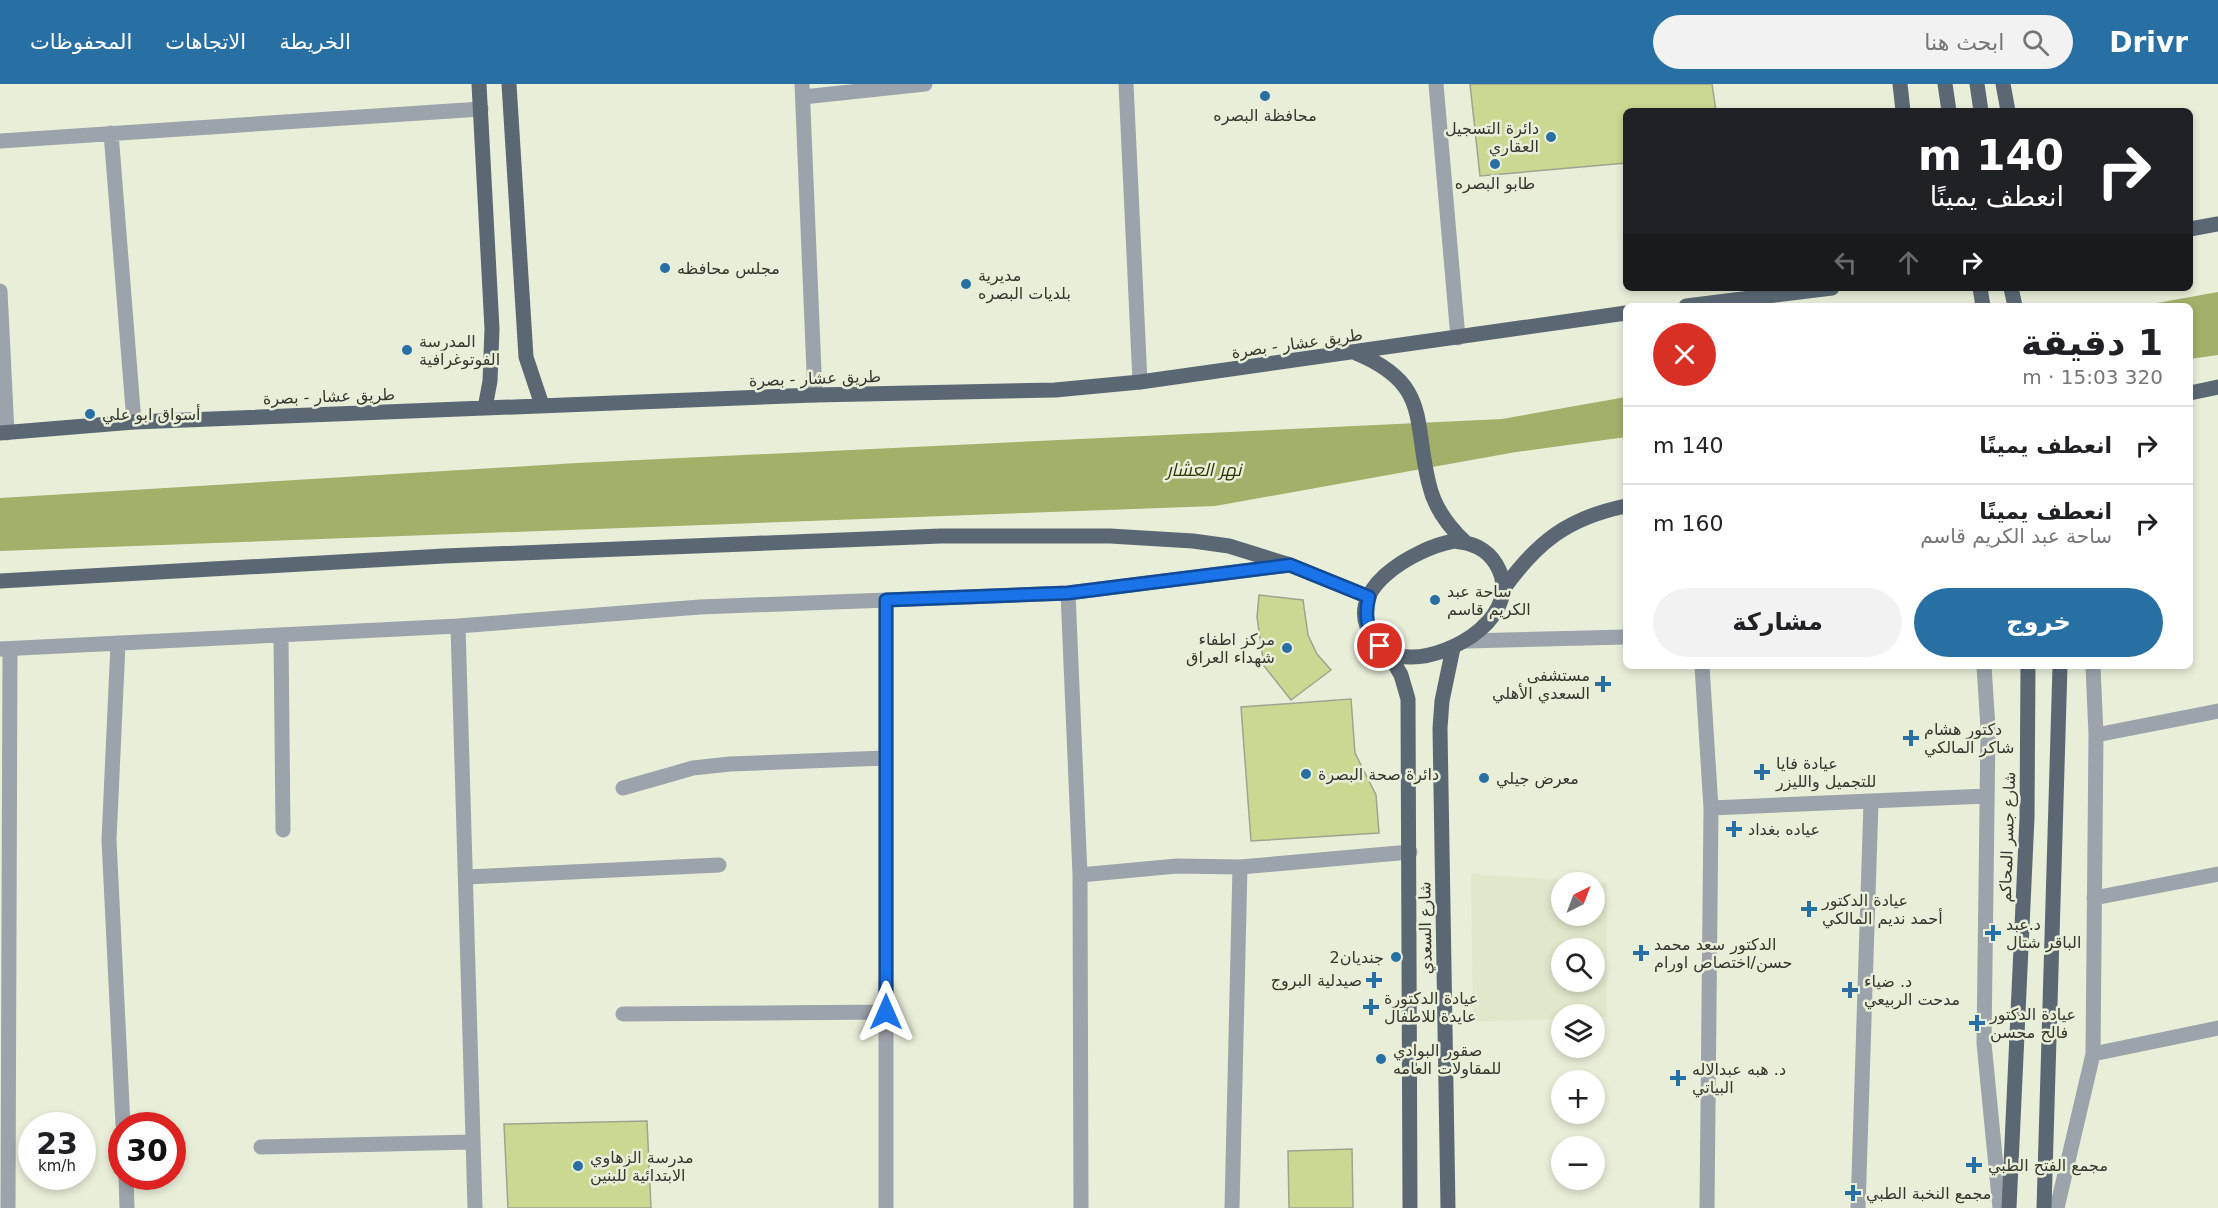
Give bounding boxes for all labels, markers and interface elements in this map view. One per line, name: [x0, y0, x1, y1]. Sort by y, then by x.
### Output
search box: [1653, 15, 2073, 69]
icon: search: [2019, 26, 2052, 59]
text: Drivr: [2109, 26, 2188, 59]
text: المحفوظات: [30, 30, 132, 54]
text: الاتجاهات: [165, 30, 246, 54]
text: الخريطة: [279, 30, 351, 54]
text: ابحث هنا: [1924, 30, 2004, 55]
marker: محافظة البصره: [1258, 89, 1272, 103]
place label: محافظة البصره: [1213, 106, 1317, 126]
place label: دائرة التسجيل العقاري: [1445, 119, 1539, 157]
marker: دائرة التسجيل العقاري: [1544, 130, 1558, 144]
text: 140 m: [1918, 131, 2064, 180]
icon: right: [2085, 132, 2163, 210]
marker: طابو البصره: [1488, 157, 1502, 171]
place label: طابو البصره: [1455, 174, 1535, 194]
text: انعطف يمينًا: [1930, 181, 2064, 212]
icon: left: [1829, 246, 1862, 279]
icon: ahead: [1892, 246, 1925, 279]
icon: right: [1955, 246, 1988, 279]
place label: مجلس محافظه: [677, 259, 780, 279]
marker: مجلس محافظه: [658, 261, 672, 275]
place label: مديرية بلديات البصره: [978, 266, 1071, 304]
marker: مديرية بلديات البصره: [959, 277, 973, 291]
text: 1 دقيقة: [2021, 322, 2163, 363]
button: close: [1653, 323, 1716, 386]
street label: طريق عشار - بصرة: [1230, 325, 1364, 363]
place label: المدرسة الفوتوغرافية: [419, 332, 500, 370]
marker: المدرسة الفوتوغرافية: [400, 343, 414, 357]
text: 320 m · 15:03: [2022, 365, 2163, 389]
street label: طريق عشار - بصرة: [749, 367, 882, 391]
street label: طريق عشار - بصرة: [263, 385, 396, 409]
place label: أسواق ابو علي: [102, 404, 201, 425]
marker: أسواق ابو علي: [83, 407, 97, 421]
icon: right: [2130, 429, 2163, 462]
text: 140 m: [1653, 433, 1723, 458]
text: انعطف يمينًا: [1979, 433, 2112, 458]
water label: نهر العشار: [1165, 459, 1243, 481]
text: انعطف يمينًا: [1979, 499, 2112, 524]
icon: right: [2130, 507, 2163, 540]
text: 160 m: [1653, 511, 1723, 536]
text: ساحة عبد الكريم قاسم: [1920, 524, 2112, 548]
place label: ساحة عبد الكريم قاسم: [1447, 582, 1531, 620]
button: مشاركة: [1653, 588, 1902, 657]
button: خروج: [1914, 588, 2163, 657]
marker: ساحة عبد الكريم قاسم: [1428, 593, 1442, 607]
pin: [1354, 620, 1405, 671]
icon: arrive: [1363, 629, 1396, 662]
place label: مركز اطفاء شهداء العراق: [1186, 630, 1275, 668]
marker: مركز اطفاء شهداء العراق: [1280, 641, 1294, 655]
place label: مستشفى السعدي الأهلي: [1492, 666, 1590, 704]
marker: مستشفى السعدي الأهلي: [1594, 675, 1612, 693]
place label: دكتور هشام شاكر المالكي: [1924, 720, 2014, 758]
marker: دكتور هشام شاكر المالكي: [1902, 729, 1920, 747]
place label: عيادة فايا للتجميل والليزر: [1775, 754, 1876, 792]
marker: عيادة فايا للتجميل والليزر: [1753, 763, 1771, 781]
place label: دائرة صحة البصرة: [1318, 765, 1439, 785]
marker: دائرة صحة البصرة: [1299, 767, 1313, 781]
place label: معرض جيلي: [1496, 769, 1579, 789]
marker: معرض جيلي: [1477, 771, 1491, 785]
street label: شارع جسر المحاكم: [1996, 771, 2020, 903]
marker: عياده بغداد: [1725, 820, 1743, 838]
place label: عياده بغداد: [1748, 820, 1820, 839]
north arrow: [1551, 872, 1605, 926]
map controls: [1551, 872, 1605, 1190]
street label: شارع السعدي: [1415, 881, 1437, 975]
place label: عيادة الدكتور أحمد نديم المالكي: [1821, 891, 1943, 929]
marker: عيادة الدكتور أحمد نديم المالكي: [1800, 900, 1818, 918]
place label: د.عبد الباقر شتال: [2006, 915, 2081, 953]
marker: د.عبد الباقر شتال: [1984, 924, 2002, 942]
place label: الدكتور سعد محمد حسن/اختصاص اورام: [1654, 935, 1792, 973]
button: search: [1551, 938, 1605, 992]
marker: الدكتور سعد محمد حسن/اختصاص اورام: [1632, 944, 1650, 962]
place label: جنديان2: [1330, 948, 1384, 967]
marker: جنديان2: [1389, 950, 1403, 964]
place label: صيدلية البروج: [1271, 971, 1362, 991]
place label: د. ضياء مدحت الربيعي: [1864, 972, 1960, 1010]
marker: صيدلية البروج: [1367, 973, 1381, 987]
position arrow: [854, 980, 918, 1044]
marker: د. ضياء مدحت الربيعي: [1841, 981, 1859, 999]
place label: عيادة الدكتورة عايدة للاطفال: [1384, 989, 1478, 1026]
marker: عيادة الدكتورة عايدة للاطفال: [1362, 998, 1380, 1016]
button: layers: [1551, 1004, 1605, 1058]
place label: عيادة الدكتور فالح محسن: [1989, 1005, 2076, 1043]
marker: عيادة الدكتور فالح محسن: [1968, 1014, 1986, 1032]
place label: صقور البوادي للمقاولات العامه: [1393, 1041, 1501, 1079]
marker: صقور البوادي للمقاولات العامه: [1374, 1052, 1388, 1066]
place label: د. هبه عبدالاله البياتي: [1692, 1060, 1786, 1098]
marker: د. هبه عبدالاله البياتي: [1669, 1069, 1687, 1087]
button: +: [1551, 1070, 1605, 1124]
speed limit sign: 30: [108, 1112, 186, 1190]
text: 23: [36, 1126, 78, 1161]
button: −: [1551, 1136, 1605, 1190]
place label: مدرسة الزهاوي اﻻبتدائية للبنين: [590, 1148, 693, 1186]
marker: مجمع الفتح الطبي: [1965, 1156, 1983, 1174]
place label: مجمع الفتح الطبي: [1988, 1156, 2108, 1176]
text: km/h: [38, 1157, 76, 1175]
marker: مدرسة الزهاوي اﻻبتدائية للبنين: [571, 1159, 585, 1173]
marker: مجمع النخبة الطبي: [1844, 1184, 1862, 1202]
place label: مجمع النخبة الطبي: [1866, 1184, 1991, 1204]

